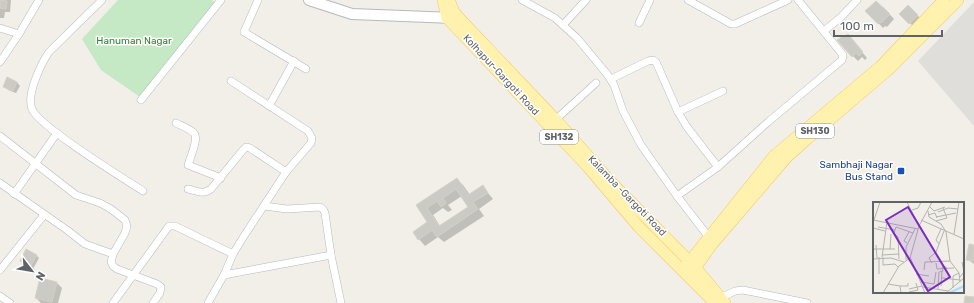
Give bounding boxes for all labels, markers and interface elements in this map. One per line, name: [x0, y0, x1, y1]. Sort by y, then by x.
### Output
scale bar: [834, 12, 942, 38]
text: 100 m: [840, 19, 874, 33]
street label: Kolhapur-Gargoti Road: [461, 32, 542, 118]
park label: Hanuman Nagar: [96, 35, 172, 47]
road number: SH130: [796, 124, 834, 138]
road number: SH132: [540, 130, 578, 144]
street label: Kalamba -Gargoti Road: [585, 153, 669, 239]
place label: Sambhaji Nagar Bus Stand: [820, 159, 893, 183]
marker: Sambhaji Nagar Bus Stand: [896, 166, 906, 176]
inset map: [873, 202, 964, 293]
north arrow: [12, 251, 52, 291]
text: N: [32, 269, 48, 283]

